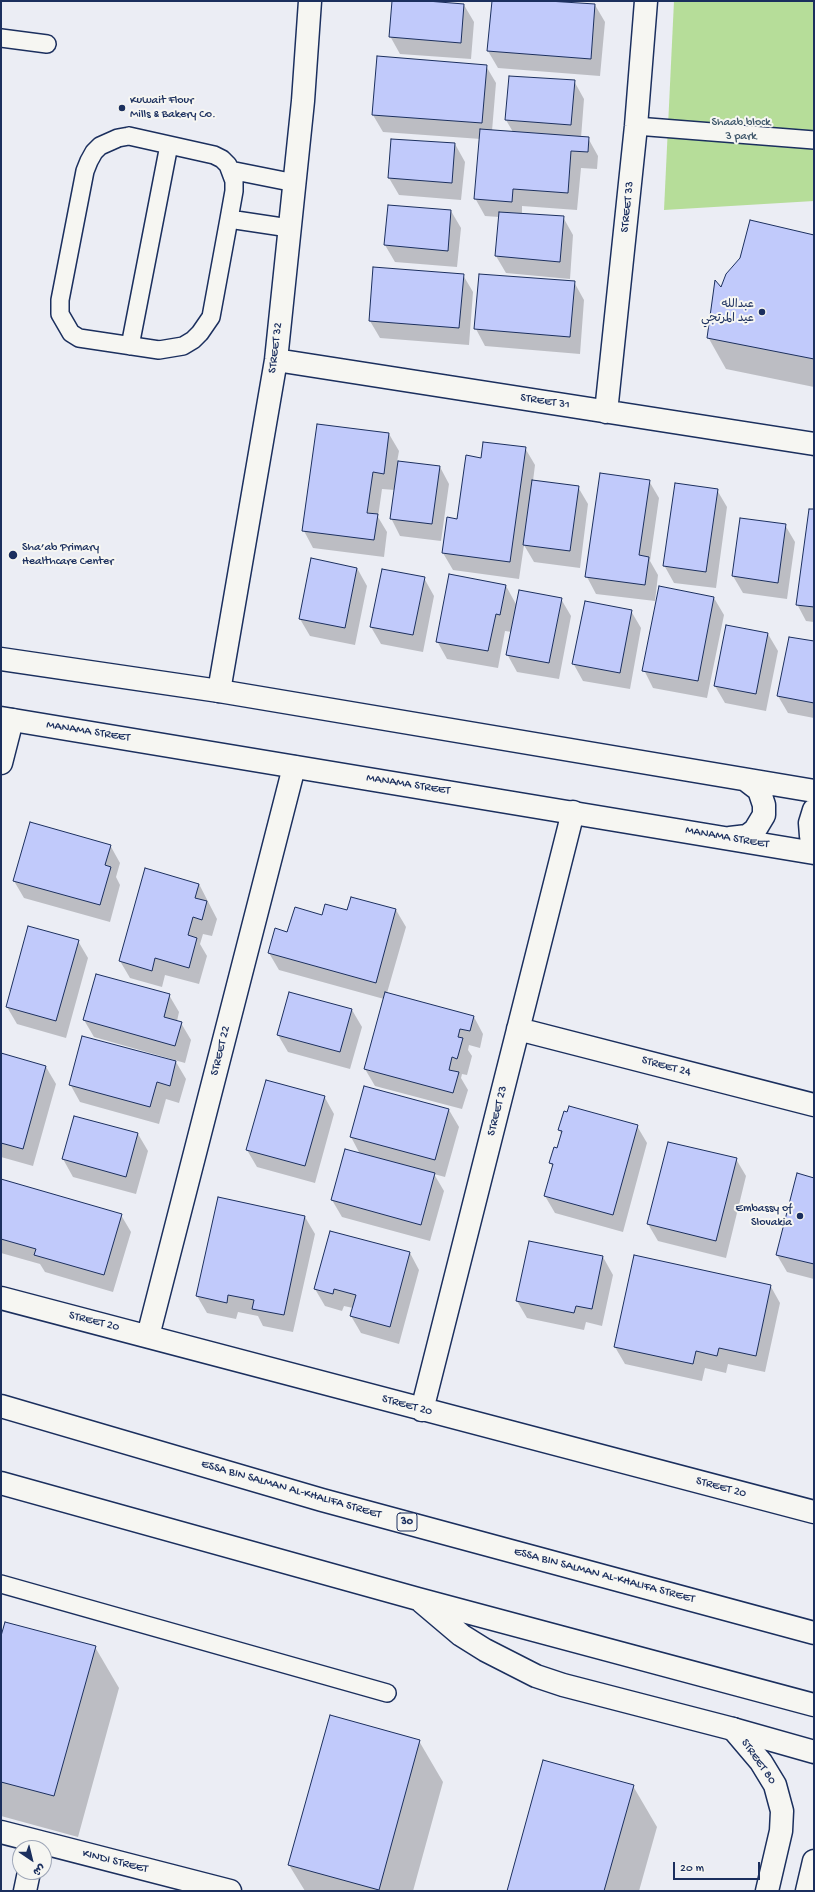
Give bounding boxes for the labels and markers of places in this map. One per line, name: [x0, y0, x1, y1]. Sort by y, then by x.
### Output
place label: Kuwait Flour Mills & Bakery Co.: [130, 94, 216, 122]
marker: Kuwait Flour Mills & Bakery Co.: [117, 103, 127, 113]
place label: عبدالله عيد المرتجي: [701, 298, 754, 326]
marker: عبدالله عيد المرتجي: [757, 307, 767, 317]
place label: Sha’ab Primary Healthcare Center: [22, 541, 113, 569]
marker: Sha’ab Primary Healthcare Center: [7, 549, 19, 561]
place label: Embassy of Slovakia: [736, 1202, 792, 1230]
marker: Embassy of Slovakia: [795, 1211, 805, 1221]

